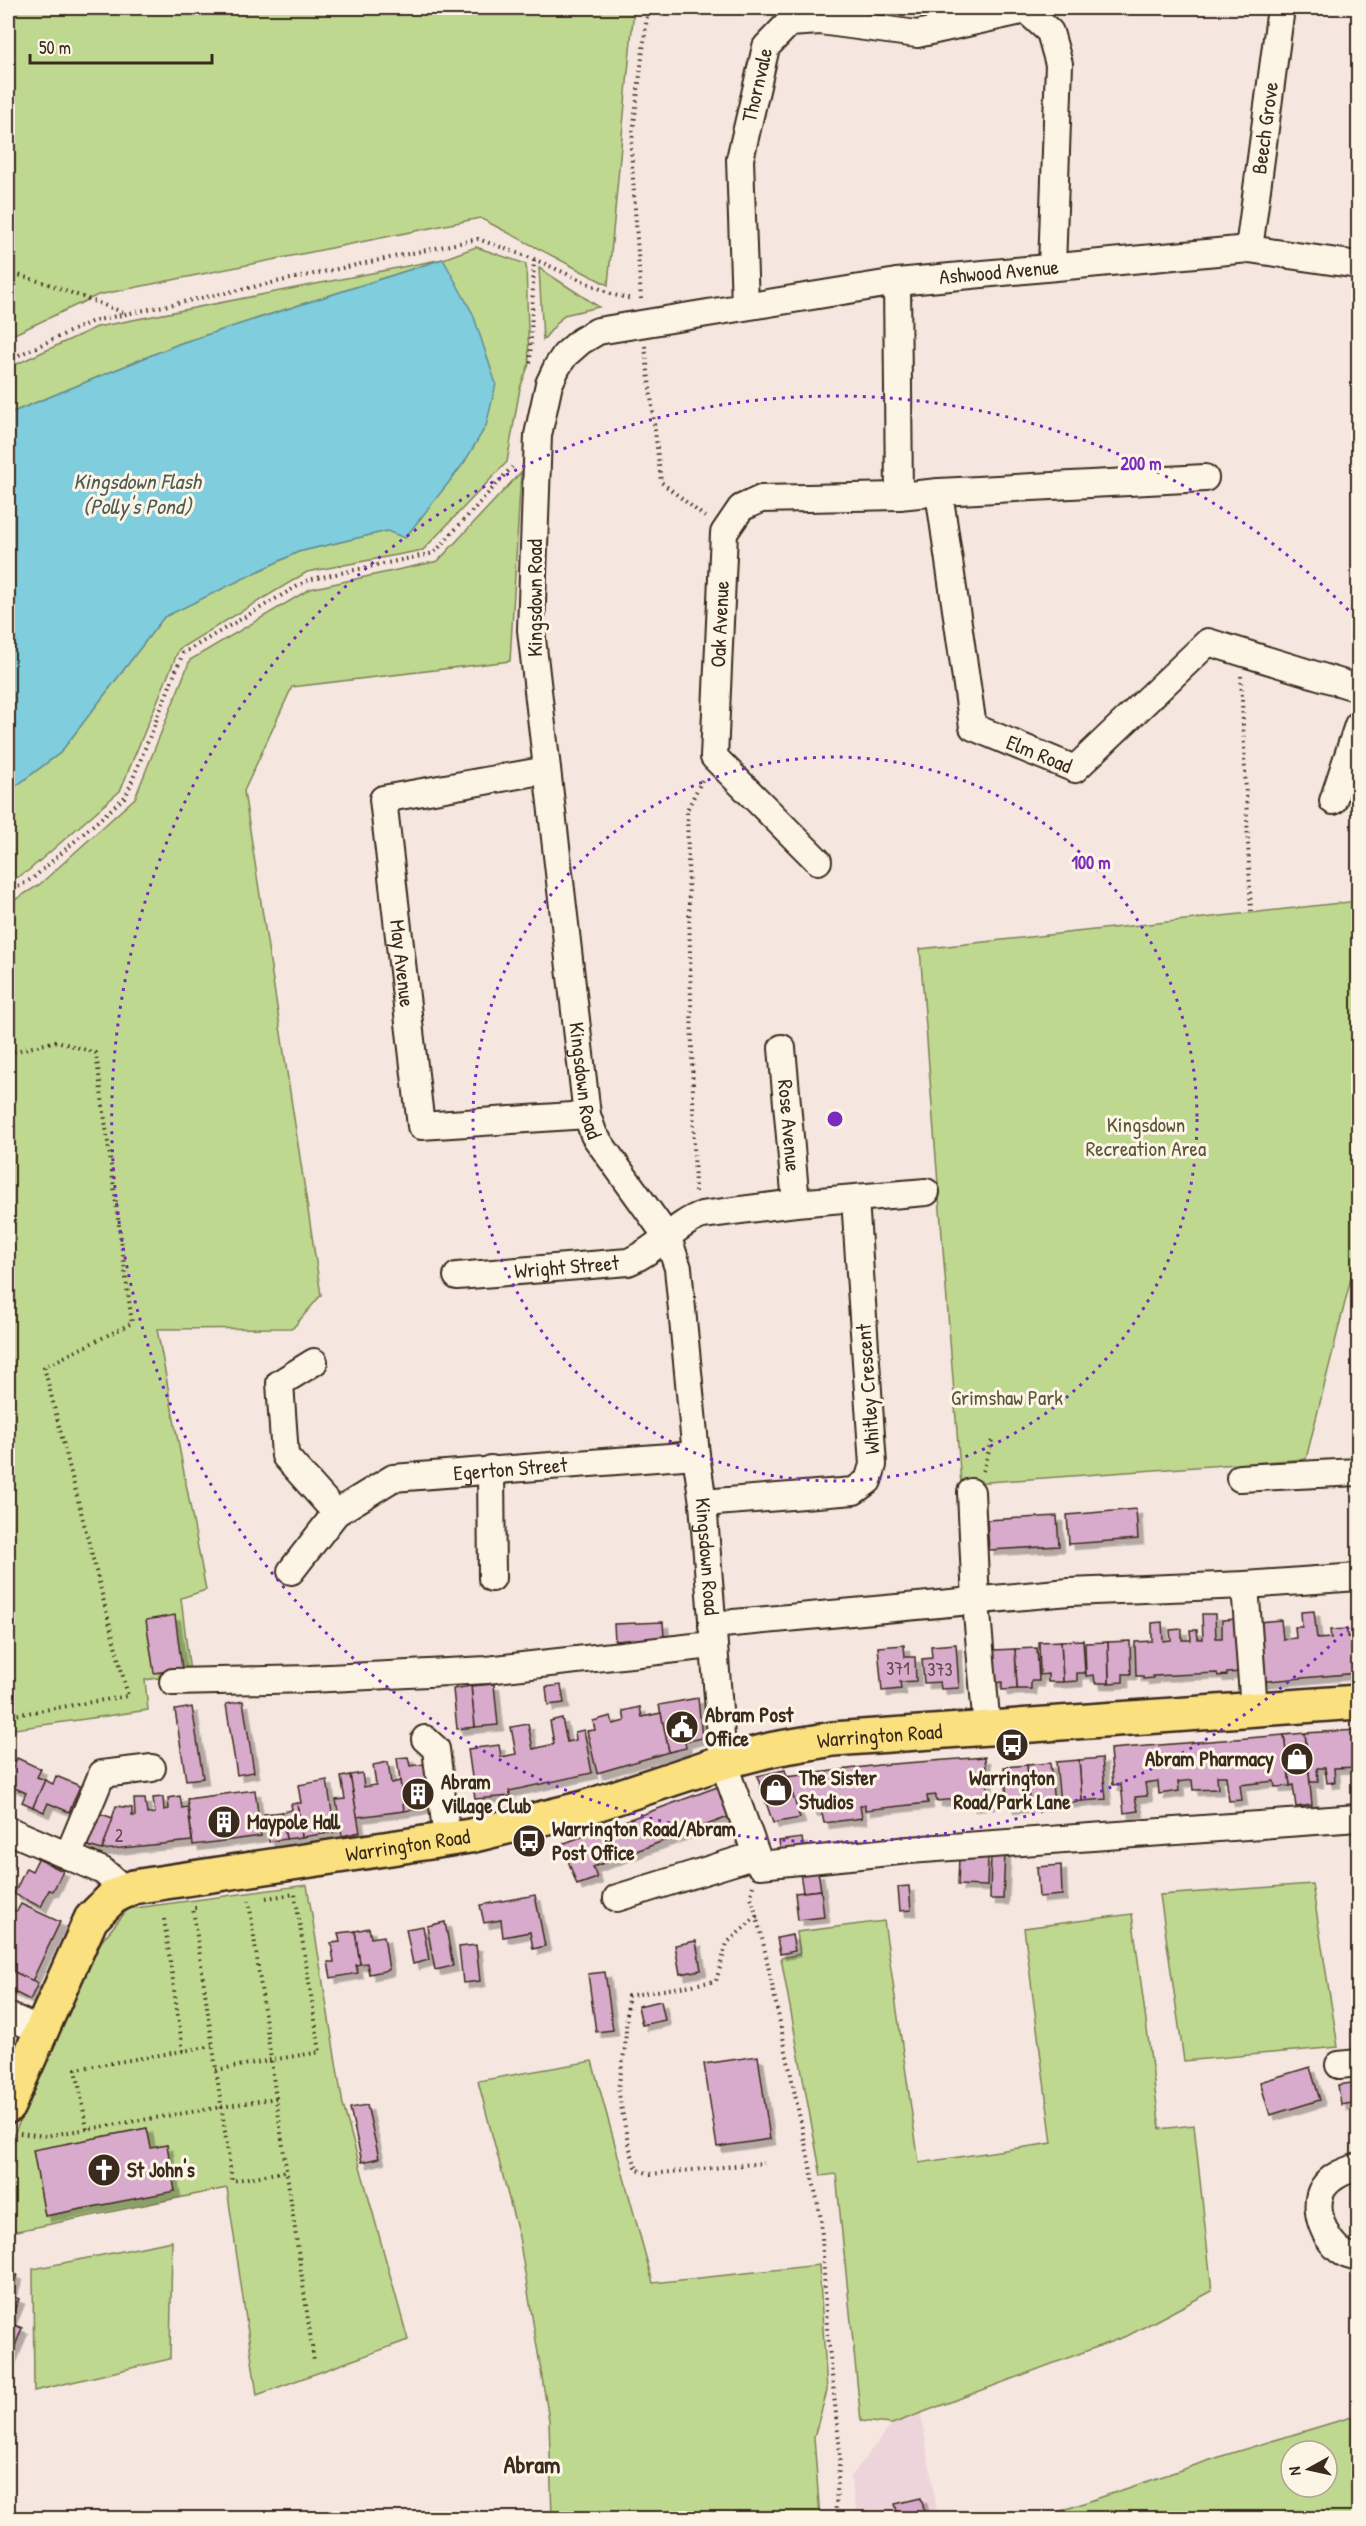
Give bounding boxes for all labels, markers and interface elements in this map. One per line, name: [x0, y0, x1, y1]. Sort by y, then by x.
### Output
scale bar: [30, 27, 212, 65]
text: 50 m: [39, 35, 71, 60]
street label: Thornvale: [734, 45, 779, 125]
street label: Beech Grove: [1244, 80, 1285, 176]
street label: Ashwood Avenue: [938, 252, 1060, 291]
text: 200 m: [1121, 451, 1161, 476]
water label: Kingsdown Flash (Polly's Pond): [73, 466, 203, 521]
street label: Kingsdown Road: [520, 539, 549, 657]
street label: Oak Avenue: [703, 580, 736, 668]
street label: Elm Road: [1002, 727, 1077, 780]
text: 100 m: [1071, 850, 1111, 875]
street label: May Avenue: [383, 918, 422, 1009]
street label: Kingsdown Road: [562, 1021, 609, 1143]
street label: Rose Avenue: [771, 1078, 808, 1173]
centre of rings: [825, 1109, 845, 1129]
park label: Kingsdown Recreation Area: [1086, 1110, 1206, 1163]
street label: Wright Street: [513, 1248, 621, 1285]
street label: Whitley Crescent: [848, 1322, 887, 1455]
park label: Grimshaw Park: [951, 1383, 1063, 1412]
street label: Egerton Street: [452, 1450, 569, 1487]
street label: Kingsdown Road: [689, 1497, 727, 1616]
house number: 371: [886, 1656, 910, 1681]
house number: 373: [927, 1657, 953, 1682]
place label: Abram Post Office: [705, 1700, 794, 1753]
public building icon: Abram Post Office: [664, 1709, 700, 1745]
street label: Warrington Road: [815, 1716, 943, 1755]
bus stop icon: Warrington Road/Park Lane: [994, 1727, 1030, 1763]
shop icon: Abram Pharmacy: [1279, 1741, 1315, 1777]
place label: Abram Pharmacy: [1145, 1744, 1274, 1774]
place label: The Sister Studios: [798, 1763, 878, 1816]
place label: Warrington Road/Park Lane: [953, 1763, 1071, 1816]
place label: Abram Village Club: [441, 1767, 532, 1821]
shop icon: The Sister Studios: [758, 1772, 794, 1808]
building icon: Abram Village Club: [400, 1776, 436, 1812]
building icon: Maypole Hall: [206, 1804, 242, 1840]
place label: Maypole Hall: [247, 1807, 341, 1837]
place label: Warrington Road/Abram Post Office: [552, 1814, 736, 1867]
street label: Warrington Road: [344, 1821, 472, 1869]
house number: 2: [115, 1823, 124, 1848]
bus stop icon: Warrington Road/Abram Post Office: [511, 1823, 547, 1859]
church icon: St John's: [86, 2152, 122, 2188]
place label: St John's: [127, 2155, 195, 2184]
north arrow: [1279, 2439, 1339, 2499]
district label: Abram: [504, 2448, 560, 2480]
text: N: [1283, 2465, 1306, 2477]

